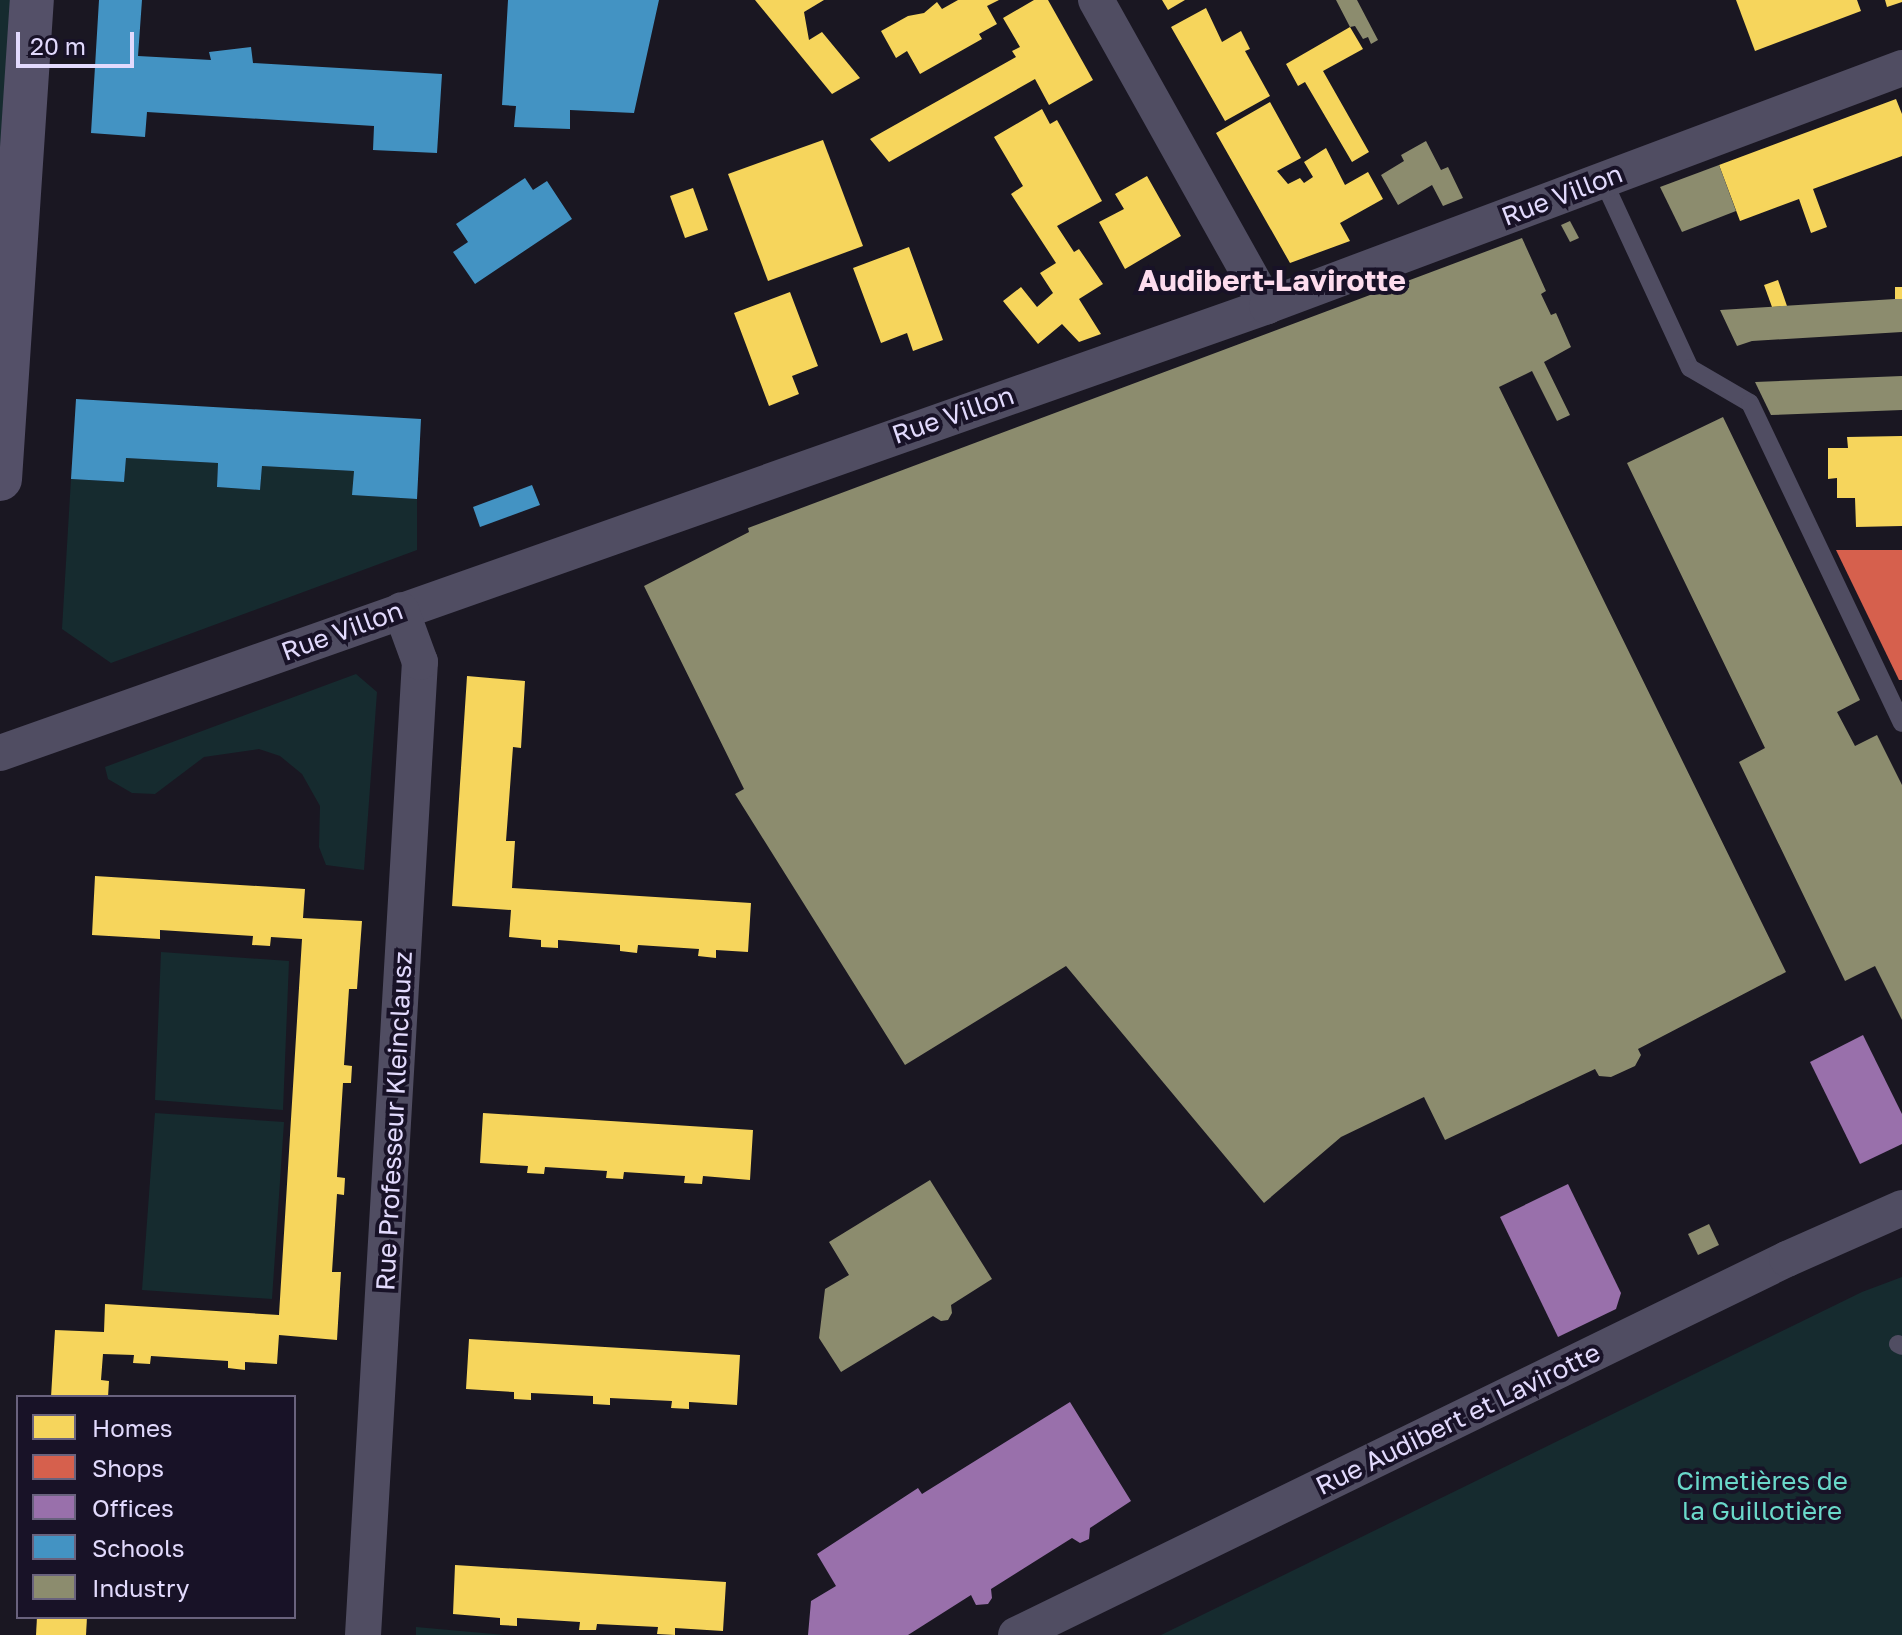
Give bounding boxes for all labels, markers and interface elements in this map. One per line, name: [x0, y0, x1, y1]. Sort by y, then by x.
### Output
scale bar: [20, 16, 138, 66]
text: 20 m: [30, 31, 86, 60]
street label: Rue Villon: [1497, 158, 1627, 232]
district label: Audibert-Lavirotte: [1138, 262, 1406, 298]
street label: Rue Villon: [888, 380, 1018, 450]
street label: Rue Villon: [277, 595, 407, 667]
street label: Rue Professeur Kleinclausz: [370, 951, 418, 1291]
street label: Rue Audibert et Lavirotte: [1311, 1336, 1605, 1502]
legend: [16, 1395, 296, 1619]
text: Homes: [92, 1413, 173, 1442]
text: Shops: [92, 1453, 164, 1482]
park label: Cimetières de la Guillotière: [1676, 1465, 1848, 1526]
text: Offices: [92, 1493, 174, 1522]
text: Schools: [92, 1533, 184, 1562]
text: Industry: [92, 1573, 189, 1602]

